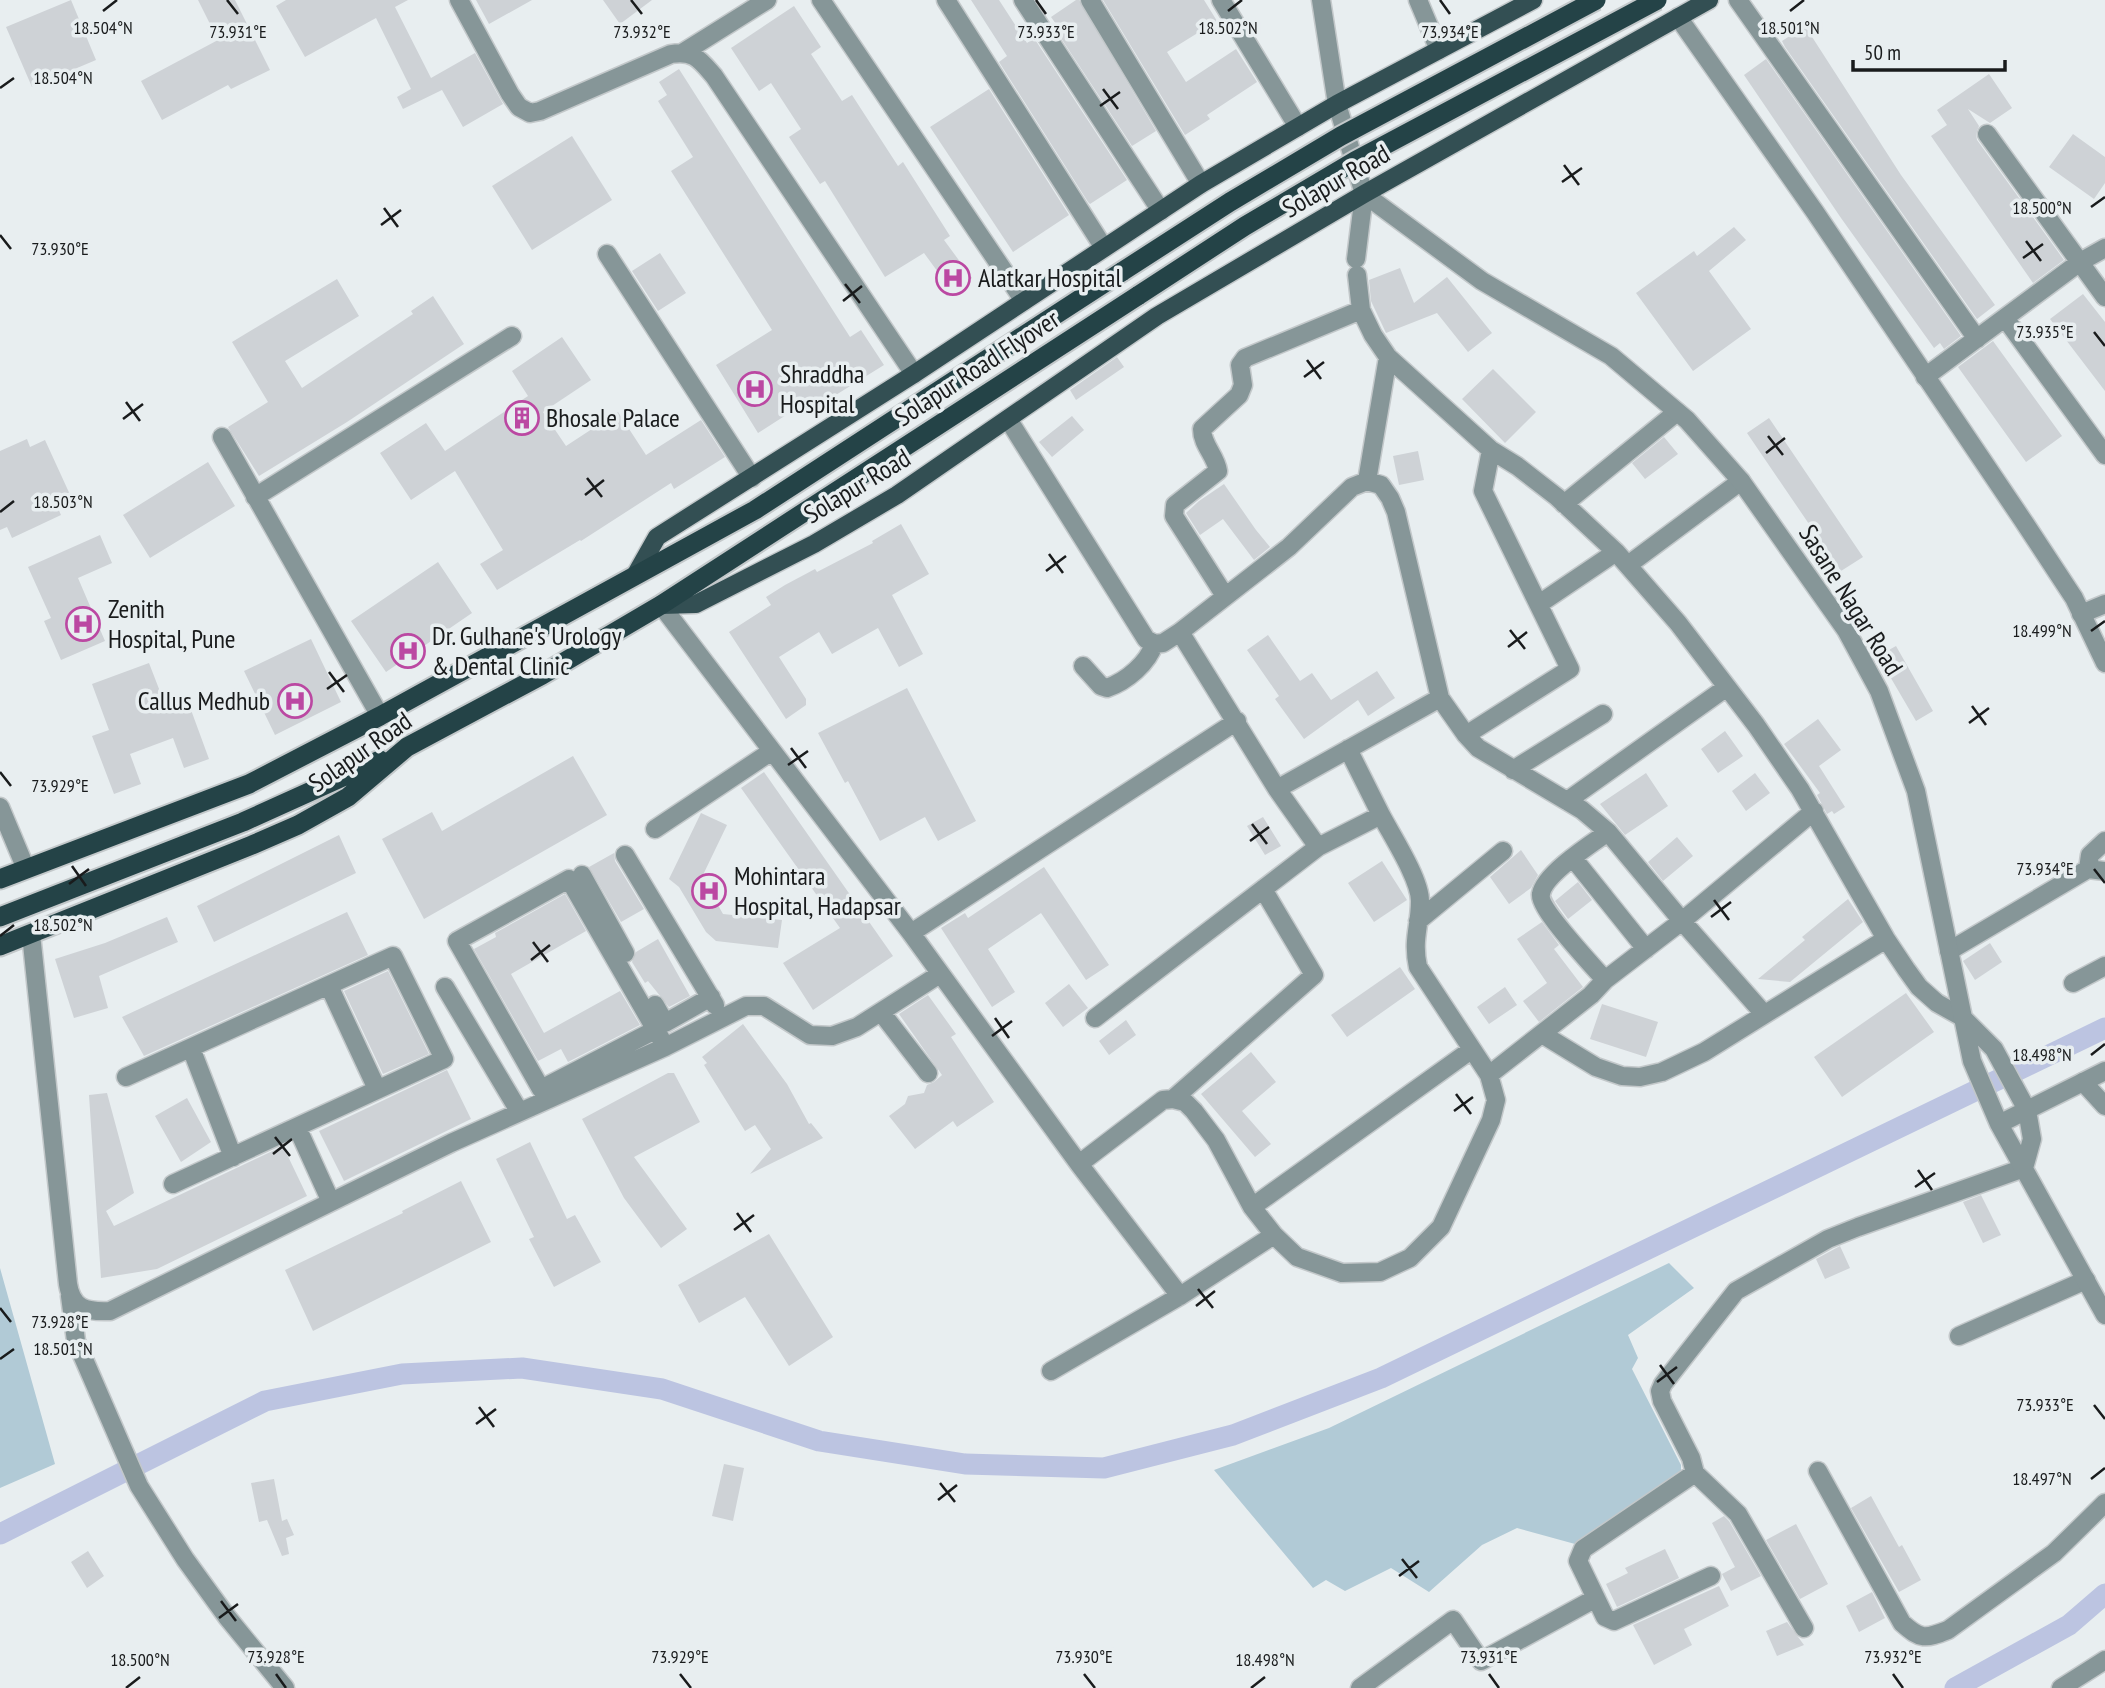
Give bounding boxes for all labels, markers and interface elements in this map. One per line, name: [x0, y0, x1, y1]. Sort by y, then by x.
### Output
text: 18.504°N: [73, 16, 133, 39]
text: 18.502°N: [1198, 16, 1258, 39]
text: 18.501°N: [1760, 16, 1820, 39]
text: 73.931°E: [209, 20, 267, 43]
text: 73.932°E: [613, 20, 671, 43]
text: 73.933°E: [1017, 20, 1075, 43]
text: 73.934°E: [1421, 20, 1479, 43]
scale bar: [1853, 28, 2005, 72]
text: 50 m: [1864, 39, 1901, 66]
text: 18.504°N: [33, 66, 93, 89]
street label: Solapur Road: [1276, 137, 1395, 224]
text: 18.500°N: [2012, 196, 2072, 219]
text: 73.930°E: [31, 237, 89, 260]
hospital icon: Alatkar Hospital: [934, 259, 972, 297]
place label: Alatkar Hospital: [978, 261, 1122, 294]
street label: Solapur Road Flyover: [888, 302, 1065, 433]
text: 73.935°E: [2016, 320, 2074, 343]
place label: Shraddha Hospital: [780, 357, 864, 420]
hospital icon: Shraddha Hospital: [736, 370, 774, 408]
building icon: Bhosale Palace: [503, 399, 541, 437]
place label: Bhosale Palace: [546, 401, 680, 434]
street label: Solapur Road: [797, 441, 916, 530]
text: 18.503°N: [33, 490, 93, 513]
street label: Sasane Nagar Road: [1792, 518, 1911, 681]
place label: Zenith Hospital, Pune: [108, 592, 236, 655]
hospital icon: Zenith Hospital, Pune: [64, 605, 102, 643]
place label: Dr. Gulhane's Urology & Dental Clinic: [432, 619, 622, 682]
text: 18.499°N: [2012, 619, 2072, 642]
hospital icon: Dr. Gulhane's Urology & Dental Clinic: [389, 632, 427, 670]
hospital icon: Callus Medhub: [276, 682, 314, 720]
place label: Callus Medhub: [138, 684, 270, 717]
street label: Solapur Road: [302, 704, 418, 799]
text: 73.929°E: [31, 774, 89, 797]
text: 73.934°E: [2016, 857, 2074, 880]
place label: Mohintara Hospital, Hadapsar: [734, 859, 901, 922]
hospital icon: Mohintara Hospital, Hadapsar: [690, 872, 728, 910]
text: 18.502°N: [33, 913, 93, 936]
text: 18.498°N: [2012, 1043, 2072, 1066]
text: 73.928°E: [31, 1310, 89, 1333]
text: 18.501°N: [33, 1337, 93, 1360]
text: 73.933°E: [2016, 1393, 2074, 1416]
text: 18.497°N: [2012, 1467, 2072, 1490]
text: 73.928°E: [247, 1645, 305, 1668]
text: 73.929°E: [651, 1645, 709, 1668]
text: 73.930°E: [1055, 1645, 1113, 1668]
text: 73.931°E: [1460, 1645, 1518, 1668]
text: 73.932°E: [1864, 1645, 1922, 1668]
text: 18.500°N: [110, 1648, 170, 1671]
text: 18.498°N: [1235, 1648, 1295, 1671]

